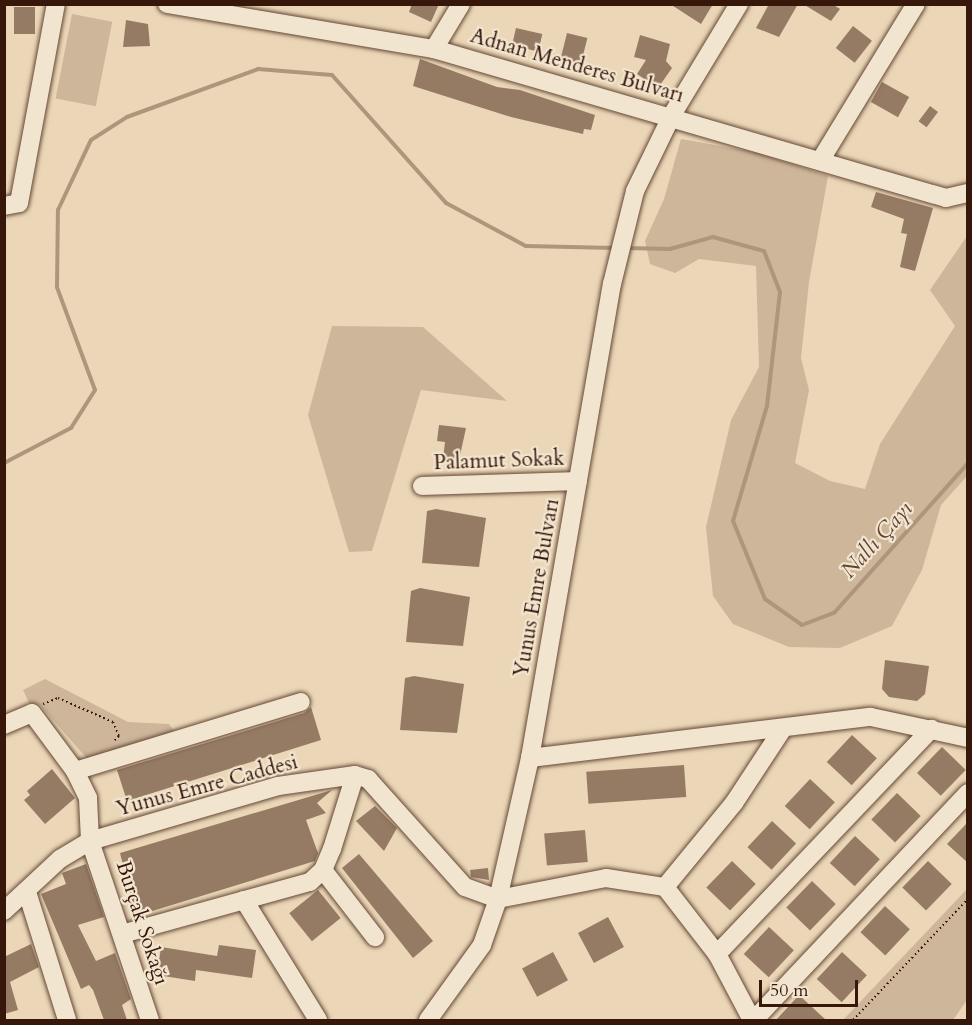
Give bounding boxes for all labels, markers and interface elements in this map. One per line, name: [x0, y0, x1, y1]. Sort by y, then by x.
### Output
street label: Adnan Menderes Bulvarı: [467, 23, 687, 109]
street label: Palamut Sokak: [433, 446, 565, 476]
water label: Nallı Çayı: [836, 496, 918, 584]
street label: Yunus Emre Bulvarı: [509, 497, 565, 679]
street label: Yunus Emre Caddesi: [114, 750, 300, 822]
street label: Burçak Sokağı: [110, 858, 174, 988]
scale bar: [762, 968, 861, 1006]
text: 50 m: [770, 978, 809, 1003]

